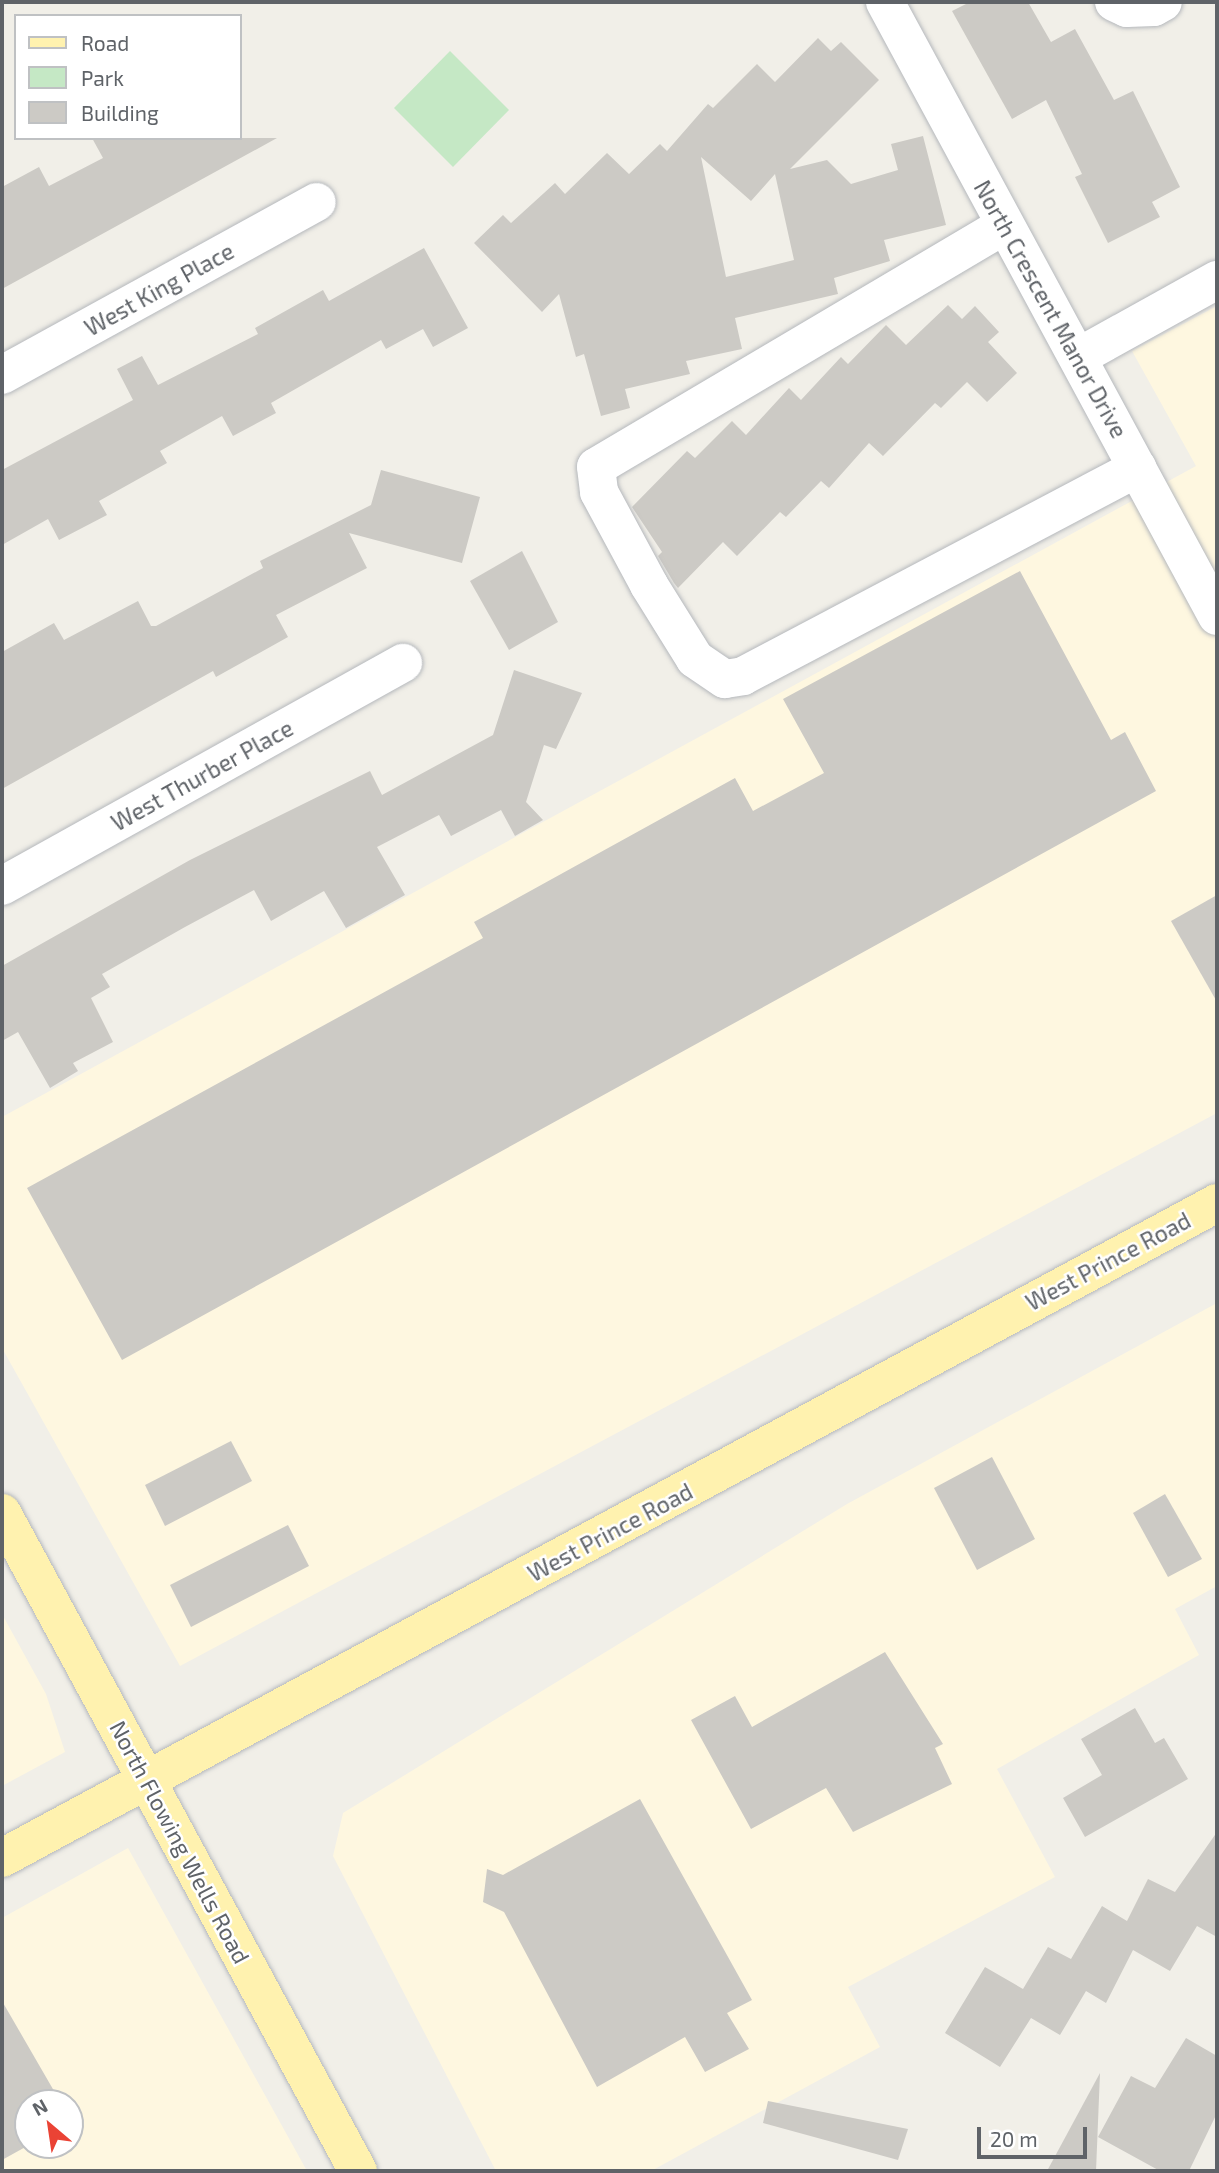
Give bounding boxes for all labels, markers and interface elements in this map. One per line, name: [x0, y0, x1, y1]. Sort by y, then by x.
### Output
legend: [14, 14, 242, 140]
text: Road: [81, 30, 129, 55]
text: Park: [81, 65, 124, 90]
text: Building: [81, 100, 159, 125]
street label: North Crescent Manor Drive: [968, 175, 1134, 443]
street label: West King Place: [80, 237, 238, 341]
street label: West Thurber Place: [106, 713, 298, 837]
street label: West Prince Road: [1021, 1206, 1195, 1316]
street label: West Prince Road: [523, 1477, 697, 1587]
street label: North Flowing Wells Road: [104, 1716, 256, 1968]
north arrow: [14, 2089, 84, 2159]
text: N: [28, 2094, 51, 2120]
scale bar: [981, 2114, 1091, 2158]
text: 20 m: [990, 2126, 1038, 2151]

